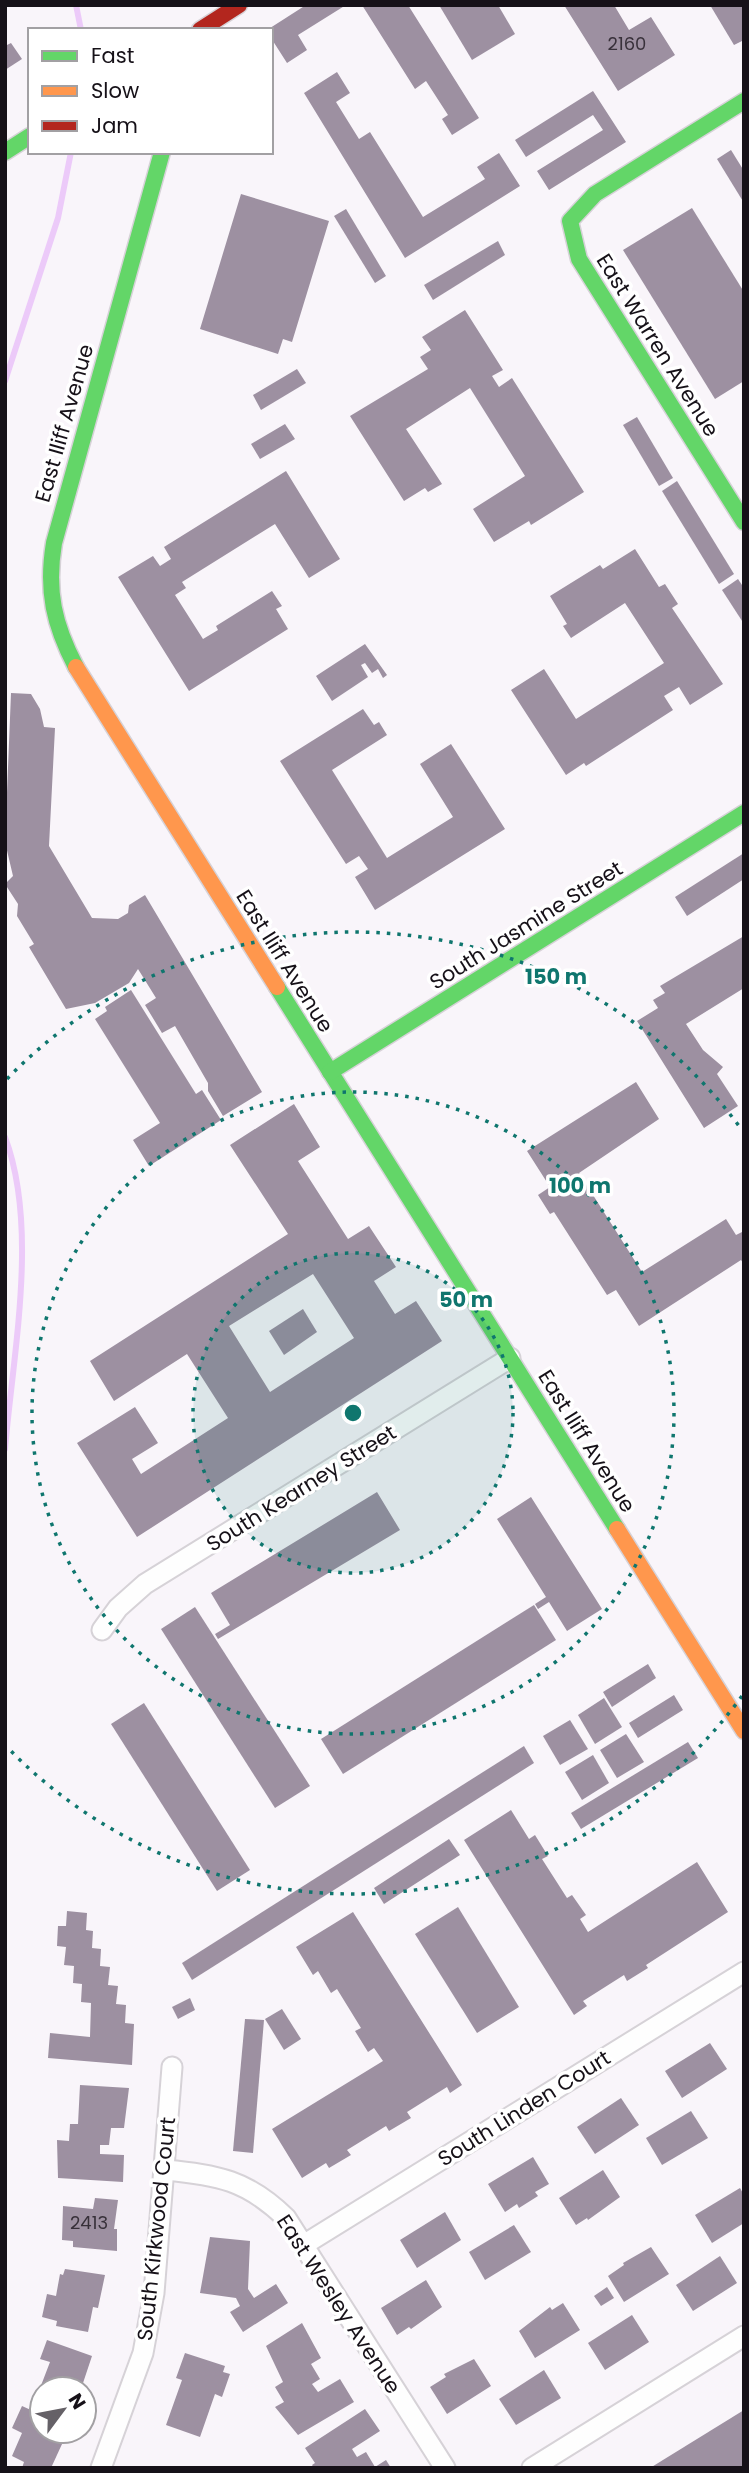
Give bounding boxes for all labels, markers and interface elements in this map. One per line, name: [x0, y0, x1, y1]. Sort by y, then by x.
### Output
legend: [28, 28, 273, 154]
house number: 2160: [608, 31, 646, 56]
text: Fast: [91, 41, 134, 70]
text: Slow: [91, 76, 139, 105]
text: Jam: [91, 111, 138, 140]
street label: East Warren Avenue: [590, 248, 726, 442]
street label: East Iliff Avenue: [28, 341, 100, 505]
street label: South Jasmine Street: [424, 854, 628, 996]
street label: East Iliff Avenue: [230, 884, 340, 1038]
text: 150 m: [525, 962, 587, 991]
text: 100 m: [549, 1171, 611, 1200]
text: 50 m: [439, 1285, 493, 1314]
street label: East Iliff Avenue: [532, 1364, 642, 1518]
centre of rings: [341, 1401, 365, 1425]
street label: South Kearney Street: [200, 1418, 402, 1558]
street label: South Linden Court: [432, 2043, 616, 2173]
street label: South Kirkwood Court: [130, 2116, 182, 2342]
street label: East Wesley Avenue: [270, 2209, 408, 2399]
house number: 2413: [70, 2210, 108, 2235]
north arrow: [28, 2375, 98, 2445]
text: N: [62, 2388, 92, 2414]

